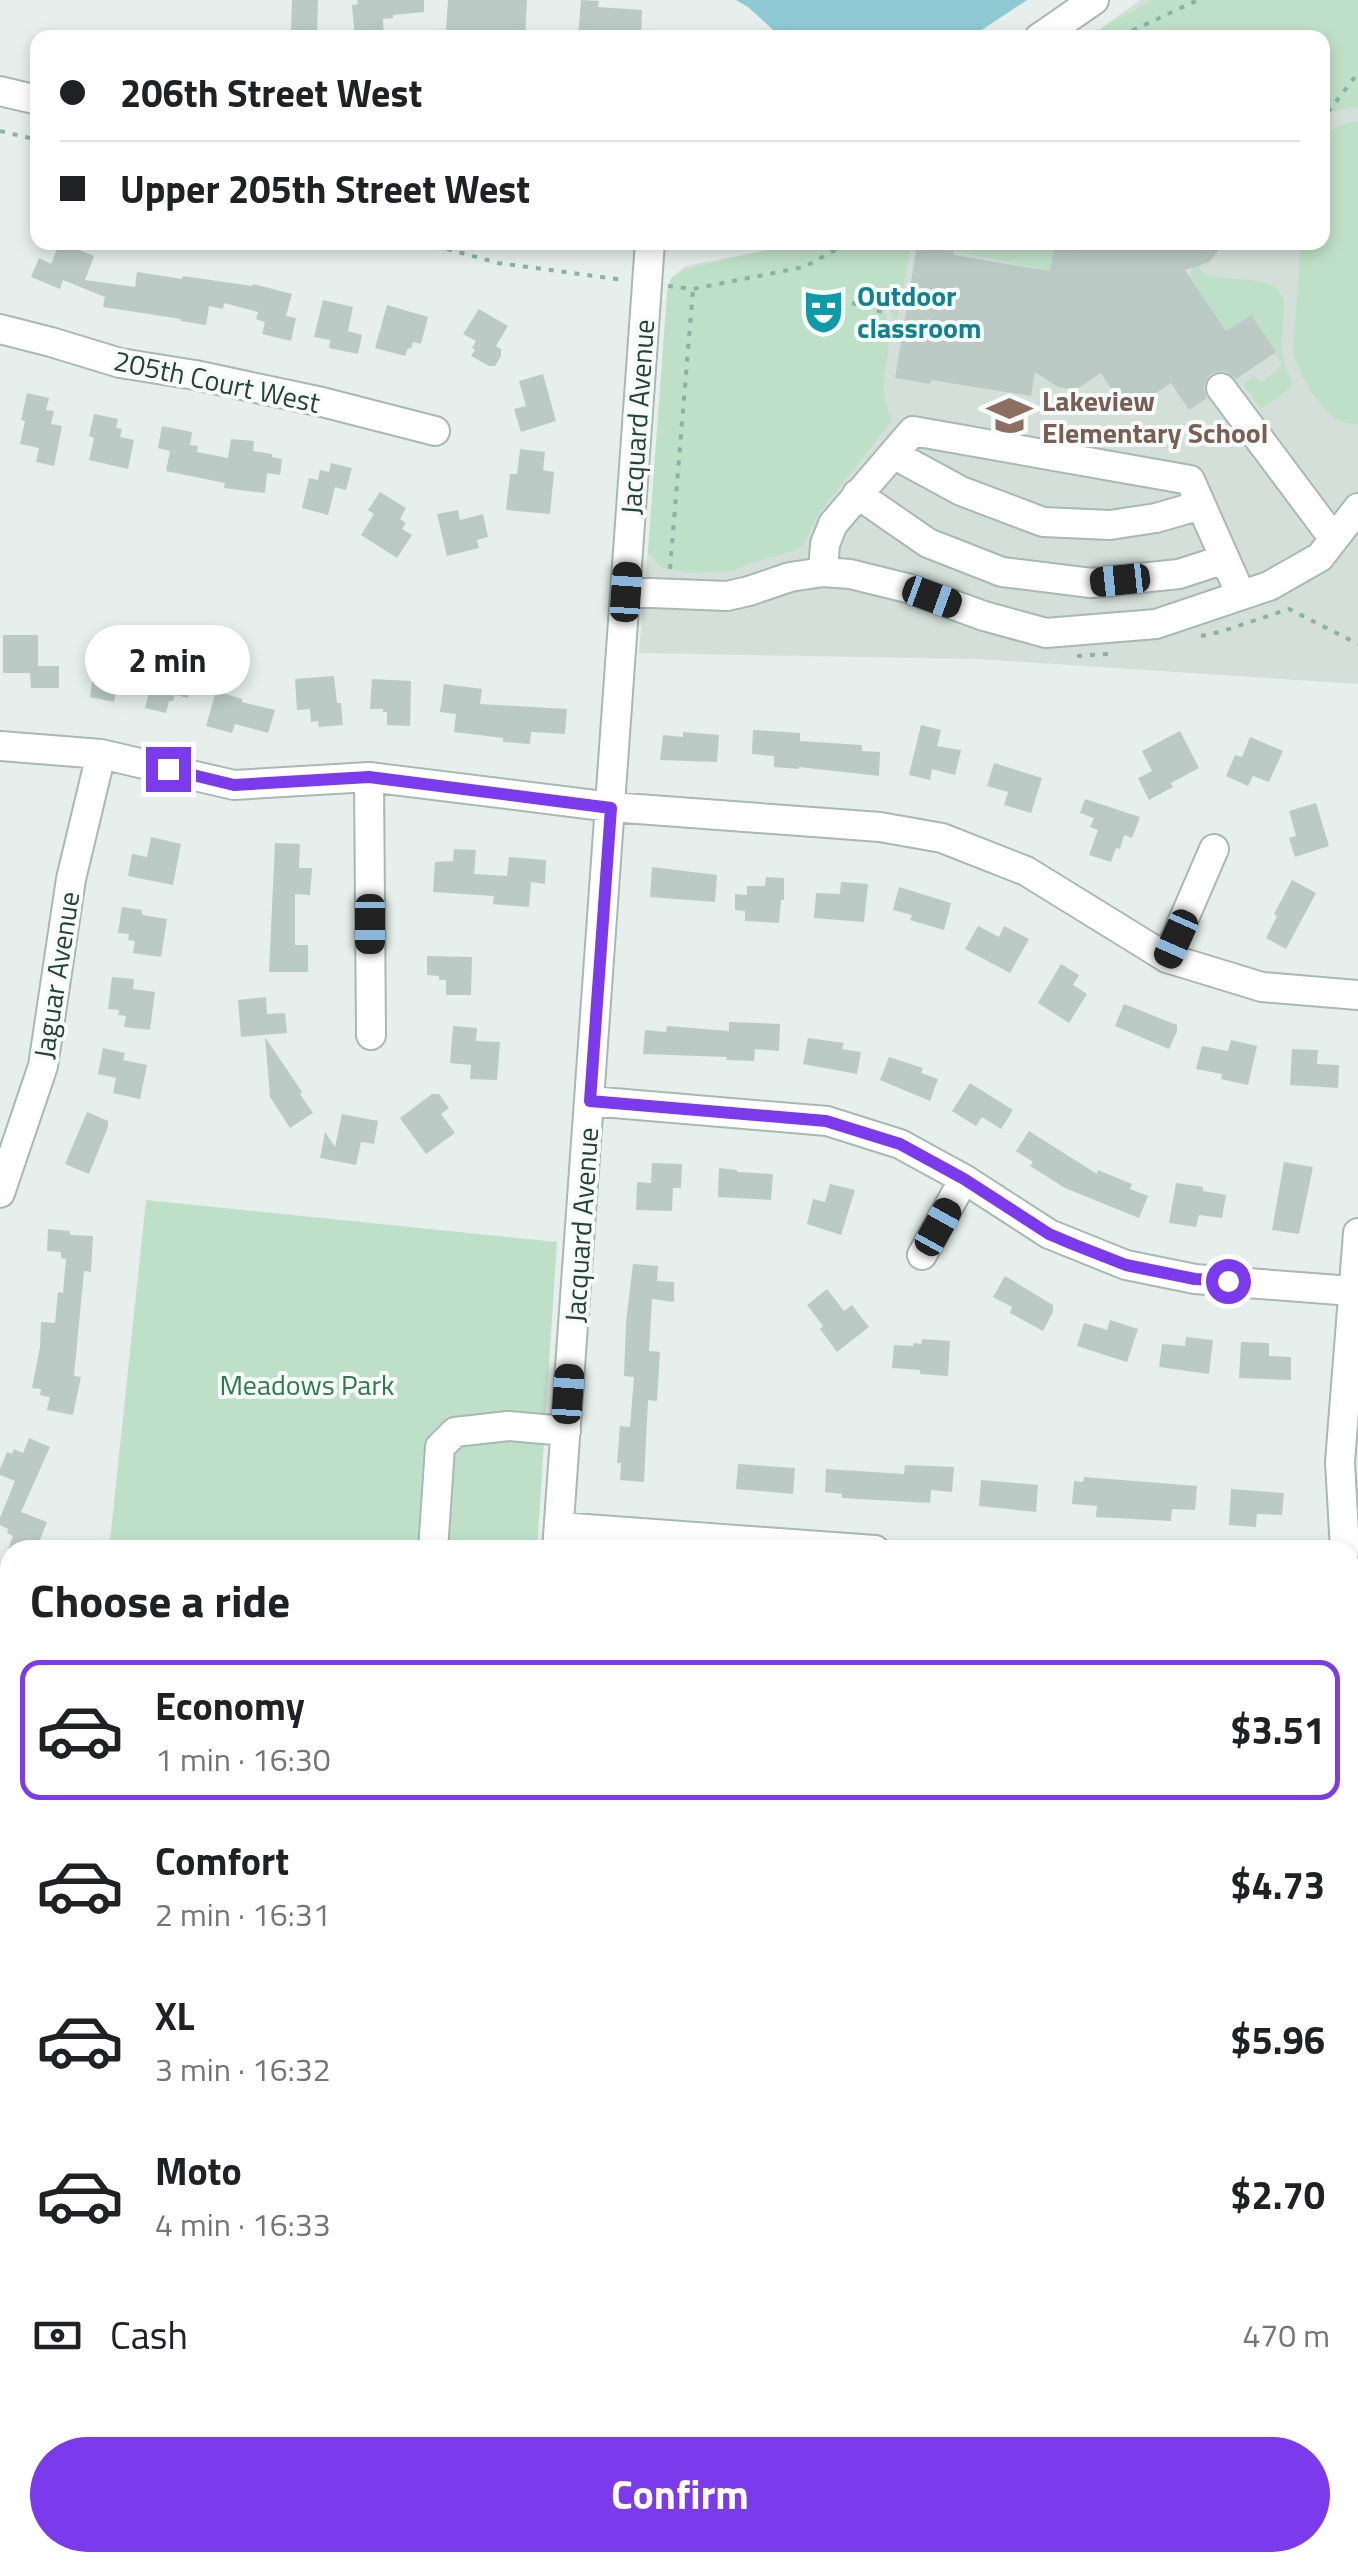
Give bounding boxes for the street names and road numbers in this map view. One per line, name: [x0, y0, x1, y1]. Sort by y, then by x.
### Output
street label: Jacquard Avenue: [609, 318, 665, 516]
street label: 205th Court West: [110, 338, 324, 424]
street label: Jaguar Avenue: [22, 888, 90, 1062]
street label: Jacquard Avenue: [553, 1126, 609, 1324]

